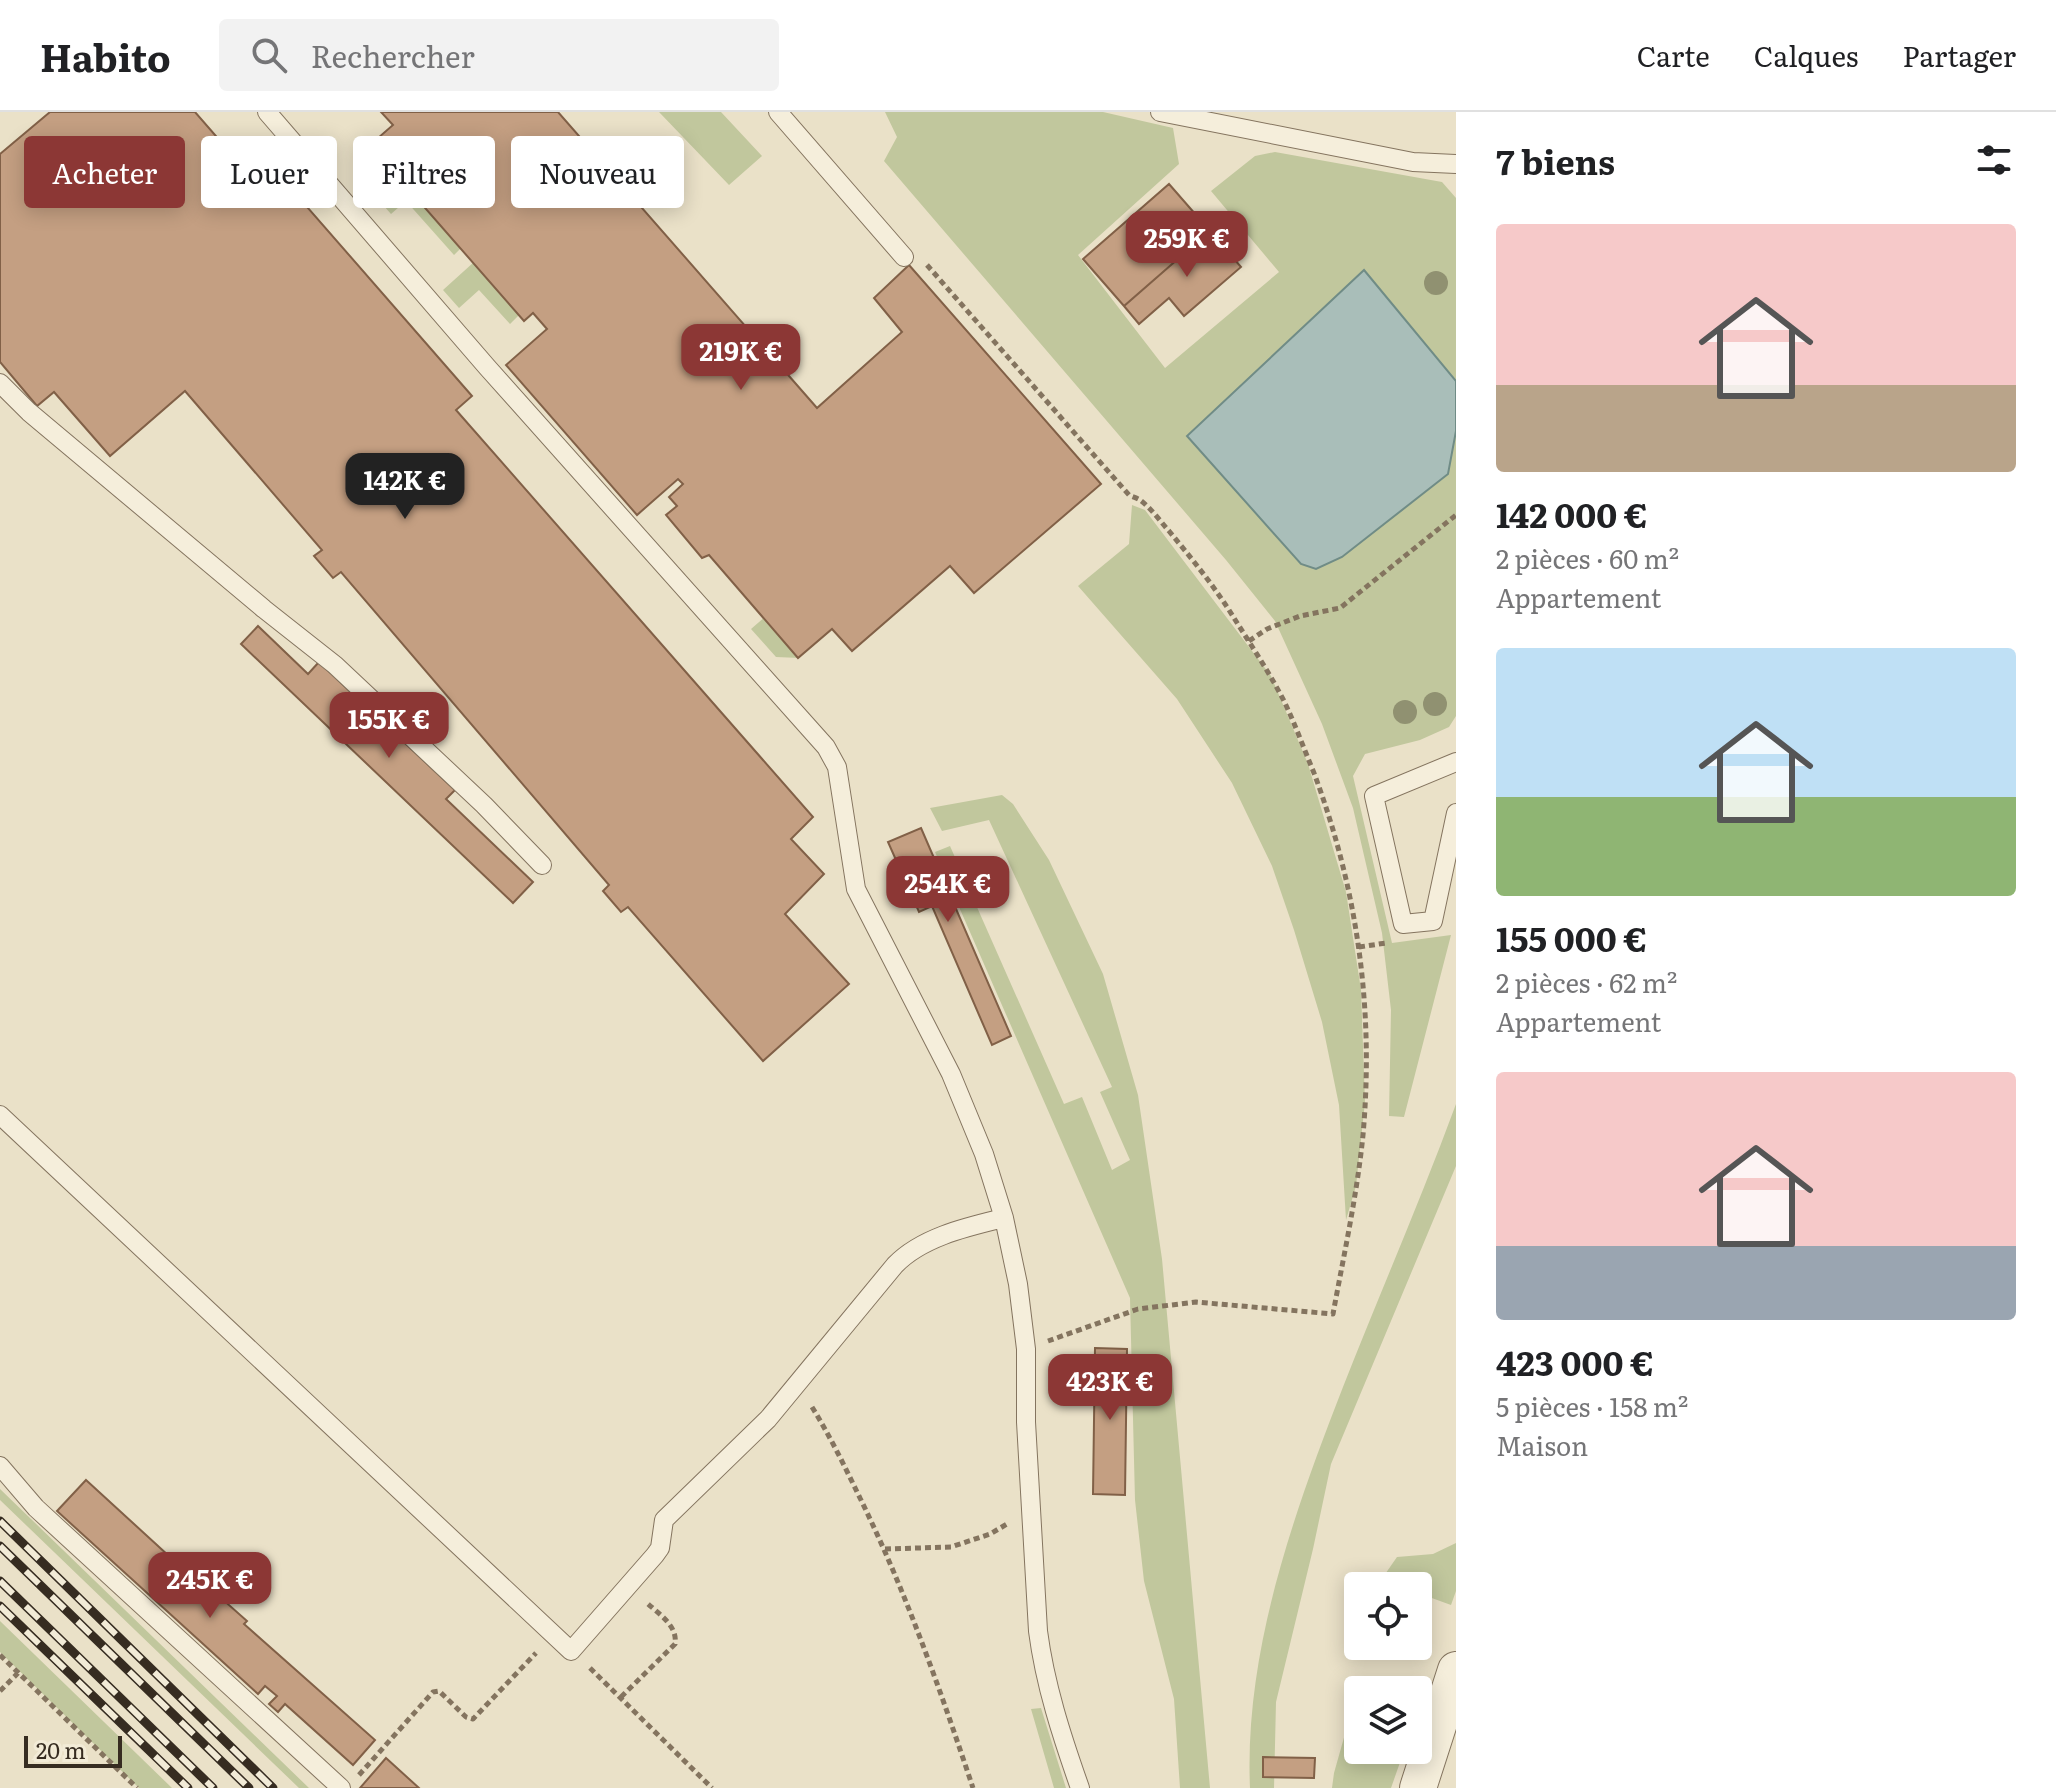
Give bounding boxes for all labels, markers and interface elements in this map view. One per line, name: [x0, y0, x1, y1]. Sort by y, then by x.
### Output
search box: [219, 19, 779, 91]
text: Habito: [40, 27, 171, 84]
icon: search: [247, 33, 291, 77]
text: Rechercher: [311, 33, 475, 77]
text: Carte: [1637, 34, 1710, 76]
text: Calques: [1754, 34, 1858, 76]
text: Partager: [1902, 34, 2016, 76]
text: 7 biens: [1496, 135, 1615, 185]
chip: Acheter: [24, 136, 185, 208]
chip: Louer: [201, 136, 337, 208]
chip: Filtres: [353, 136, 495, 208]
chip: Nouveau: [511, 136, 684, 208]
icon: filters: [1972, 138, 2016, 182]
pin: 259K €: [1122, 211, 1252, 279]
text: 259K €: [1144, 217, 1230, 256]
icon: home: [1684, 276, 1828, 420]
pin: 219K €: [676, 324, 806, 392]
text: 219K €: [699, 330, 783, 369]
pin: 142K €: [340, 453, 470, 521]
text: 142K €: [363, 459, 447, 498]
text: 142 000 €: [1496, 488, 1648, 538]
text: 2 pièces · 60 m²: [1496, 538, 1679, 577]
text: Appartement: [1496, 577, 1661, 616]
pin: 155K €: [324, 692, 454, 760]
text: 155K €: [348, 698, 430, 737]
icon: home: [1684, 700, 1828, 844]
pin: 254K €: [883, 856, 1013, 924]
text: 254K €: [904, 862, 992, 901]
text: 155 000 €: [1496, 912, 1647, 962]
text: 2 pièces · 62 m²: [1496, 962, 1677, 1001]
text: Appartement: [1496, 1001, 1661, 1040]
icon: home: [1684, 1124, 1828, 1268]
text: 423 000 €: [1496, 1336, 1654, 1386]
pin: 423K €: [1045, 1354, 1175, 1422]
text: 423K €: [1066, 1360, 1154, 1399]
text: 5 pièces · 158 m²: [1496, 1386, 1688, 1425]
text: Maison: [1496, 1425, 1588, 1464]
pin: 245K €: [145, 1552, 275, 1620]
text: 245K €: [166, 1558, 254, 1597]
map controls: [1344, 1572, 1432, 1764]
button: locate: [1344, 1572, 1432, 1660]
button: layers: [1344, 1676, 1432, 1764]
scale bar: [24, 1732, 122, 1768]
text: 20 m: [36, 1733, 86, 1766]

